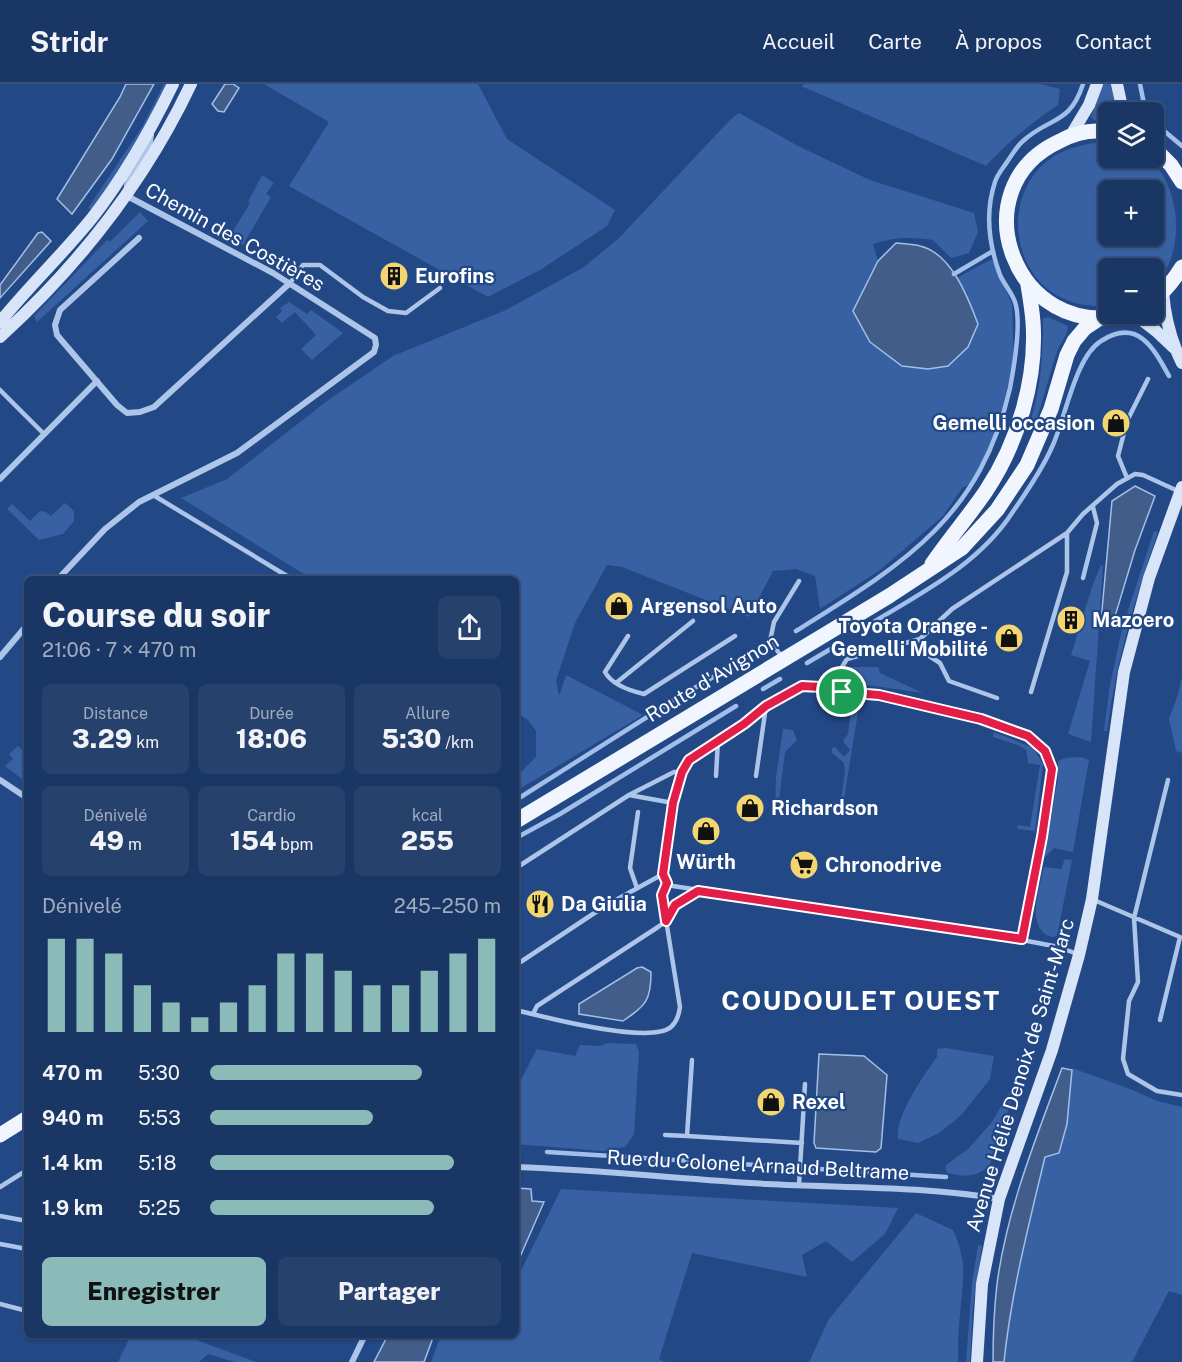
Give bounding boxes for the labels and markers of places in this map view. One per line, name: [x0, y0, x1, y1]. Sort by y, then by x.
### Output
building icon: Eurofins: [378, 260, 410, 292]
place label: Eurofins: [415, 264, 495, 288]
shop icon: Gemelli occasion: [1100, 407, 1132, 439]
place label: Gemelli occasion: [933, 411, 1095, 435]
shop icon: Argensol Auto: [603, 590, 635, 622]
place label: Argensol Auto: [640, 594, 777, 618]
building icon: Mazoero: [1055, 604, 1087, 636]
place label: Mazoero: [1092, 608, 1174, 632]
place label: Toyota Orange - Gemelli Mobilité: [831, 614, 988, 661]
shop icon: Toyota Orange - Gemelli Mobilité: [993, 622, 1025, 654]
pin: [816, 666, 867, 717]
shop icon: Richardson: [734, 792, 766, 824]
place label: Richardson: [771, 796, 878, 820]
shop icon: Würth: [690, 815, 722, 847]
supermarket icon: Chronodrive: [788, 849, 820, 881]
place label: Würth: [676, 850, 736, 874]
place label: Chronodrive: [825, 853, 942, 877]
restaurant icon: Da Giulia: [524, 888, 556, 920]
place label: Da Giulia: [561, 892, 647, 916]
shop icon: Rexel: [755, 1086, 787, 1118]
place label: Rexel: [792, 1090, 846, 1114]

